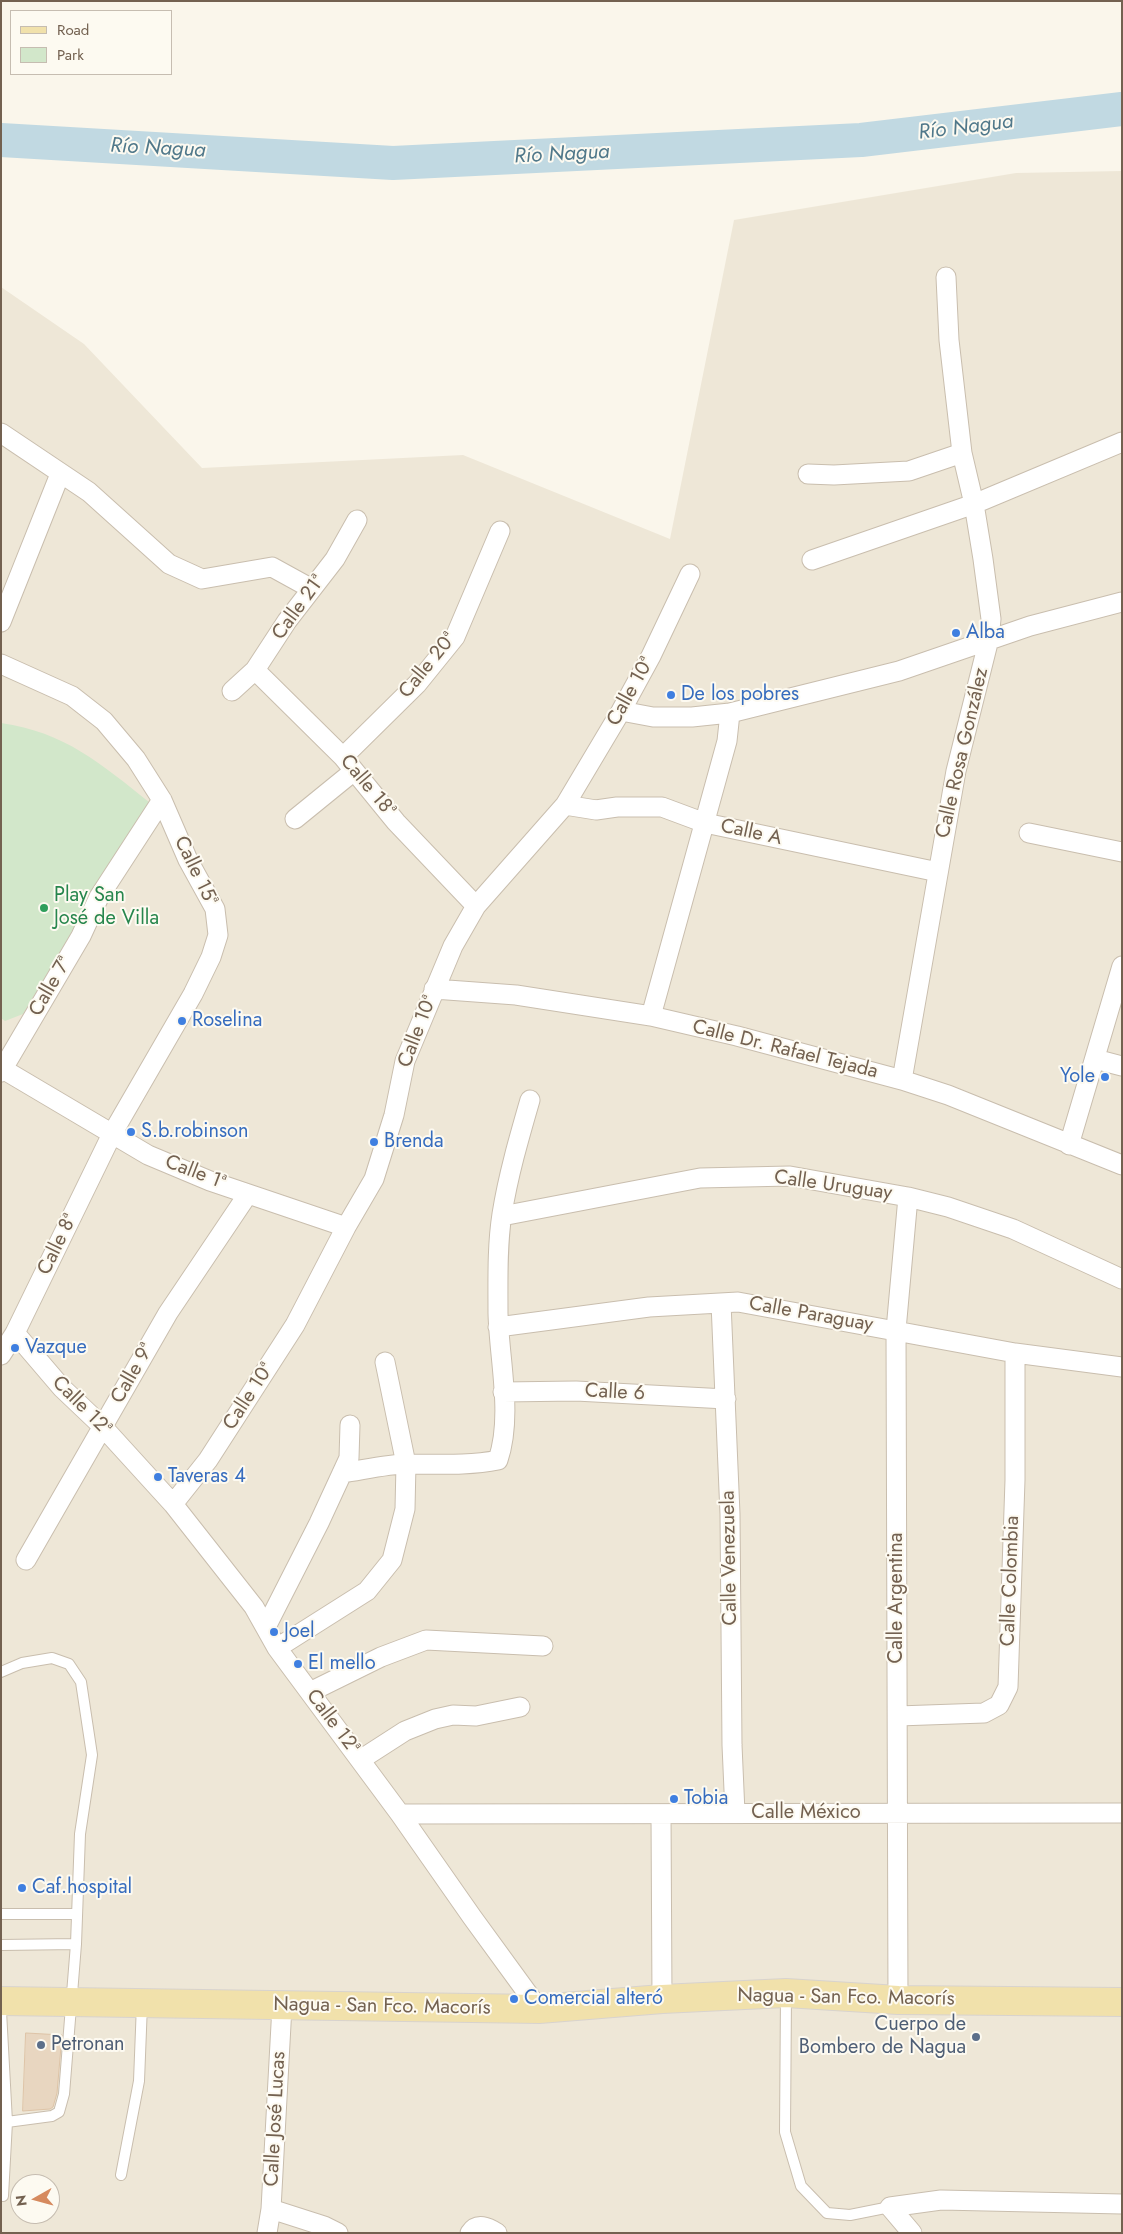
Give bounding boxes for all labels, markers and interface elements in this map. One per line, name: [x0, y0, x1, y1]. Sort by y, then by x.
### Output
legend: [10, 10, 172, 75]
text: Road: [57, 19, 89, 41]
text: Park: [57, 44, 84, 66]
water label: Río Nagua: [917, 110, 1015, 146]
water label: Río Nagua: [110, 134, 206, 164]
water label: Río Nagua: [514, 140, 610, 170]
street label: Calle 21ª: [268, 571, 330, 645]
place label: Alba: [966, 621, 1005, 645]
marker: Alba: [950, 627, 962, 639]
street label: Calle 20ª: [394, 629, 462, 703]
street label: Calle 10ª: [602, 654, 660, 730]
street label: Calle Rosa González: [932, 665, 994, 841]
place label: De los pobres: [681, 683, 799, 707]
marker: De los pobres: [665, 689, 677, 701]
street label: Calle 18ª: [334, 750, 400, 822]
street label: Calle A: [718, 815, 784, 851]
street label: Calle 15ª: [168, 833, 222, 909]
place label: Play San José de Villa: [54, 884, 159, 931]
marker: Play San José de Villa: [38, 902, 50, 914]
street label: Calle 7ª: [25, 953, 77, 1021]
street label: Calle 10ª: [393, 993, 443, 1071]
place label: Roselina: [192, 1009, 262, 1033]
marker: Roselina: [176, 1015, 188, 1027]
street label: Calle Dr. Rafael Tejada: [690, 1015, 880, 1085]
place label: Yole: [1060, 1065, 1095, 1089]
marker: Yole: [1099, 1071, 1111, 1083]
place label: S.b.robinson: [141, 1120, 248, 1144]
marker: S.b.robinson: [125, 1126, 137, 1138]
place label: Brenda: [384, 1130, 444, 1154]
marker: Brenda: [368, 1136, 380, 1148]
street label: Calle 1ª: [161, 1151, 229, 1195]
street label: Calle Uruguay: [772, 1166, 894, 1206]
street label: Calle 8ª: [33, 1211, 83, 1279]
street label: Calle Paraguay: [747, 1292, 875, 1338]
place label: Vazque: [25, 1336, 87, 1360]
street label: Calle 9ª: [106, 1340, 160, 1408]
marker: Vazque: [9, 1342, 21, 1354]
street label: Calle 10ª: [219, 1359, 279, 1435]
street label: Calle 12ª: [46, 1371, 116, 1441]
street label: Calle 6: [584, 1379, 646, 1407]
place label: Taveras 4: [168, 1465, 246, 1489]
marker: Taveras 4: [152, 1471, 164, 1483]
street label: Calle Venezuela: [717, 1490, 743, 1626]
street label: Calle Colombia: [997, 1515, 1025, 1647]
street label: Calle Argentina: [885, 1533, 909, 1663]
place label: Joel: [284, 1620, 315, 1644]
marker: Joel: [268, 1626, 280, 1638]
place label: El mello: [308, 1652, 376, 1676]
marker: El mello: [292, 1658, 304, 1670]
street label: Calle 12ª: [300, 1685, 364, 1759]
place label: Tobia: [684, 1787, 728, 1811]
marker: Tobia: [668, 1793, 680, 1805]
street label: Calle México: [751, 1801, 861, 1825]
place label: Caf.hospital: [32, 1876, 132, 1900]
marker: Caf.hospital: [16, 1882, 28, 1894]
street label: Nagua - San Fco. Macorís: [737, 1984, 955, 2012]
place label: Comercial alteró: [524, 1987, 663, 2011]
street label: Nagua - San Fco. Macorís: [273, 1993, 491, 2021]
marker: Comercial alteró: [508, 1993, 520, 2005]
place label: Cuerpo de Bombero de Nagua: [799, 2013, 966, 2060]
marker: Cuerpo de Bombero de Nagua: [970, 2031, 982, 2043]
place label: Petronan: [51, 2033, 125, 2057]
marker: Petronan: [35, 2039, 47, 2051]
street label: Calle José Lucas: [260, 2051, 292, 2187]
north arrow: [10, 2174, 60, 2224]
text: N: [11, 2194, 32, 2207]

